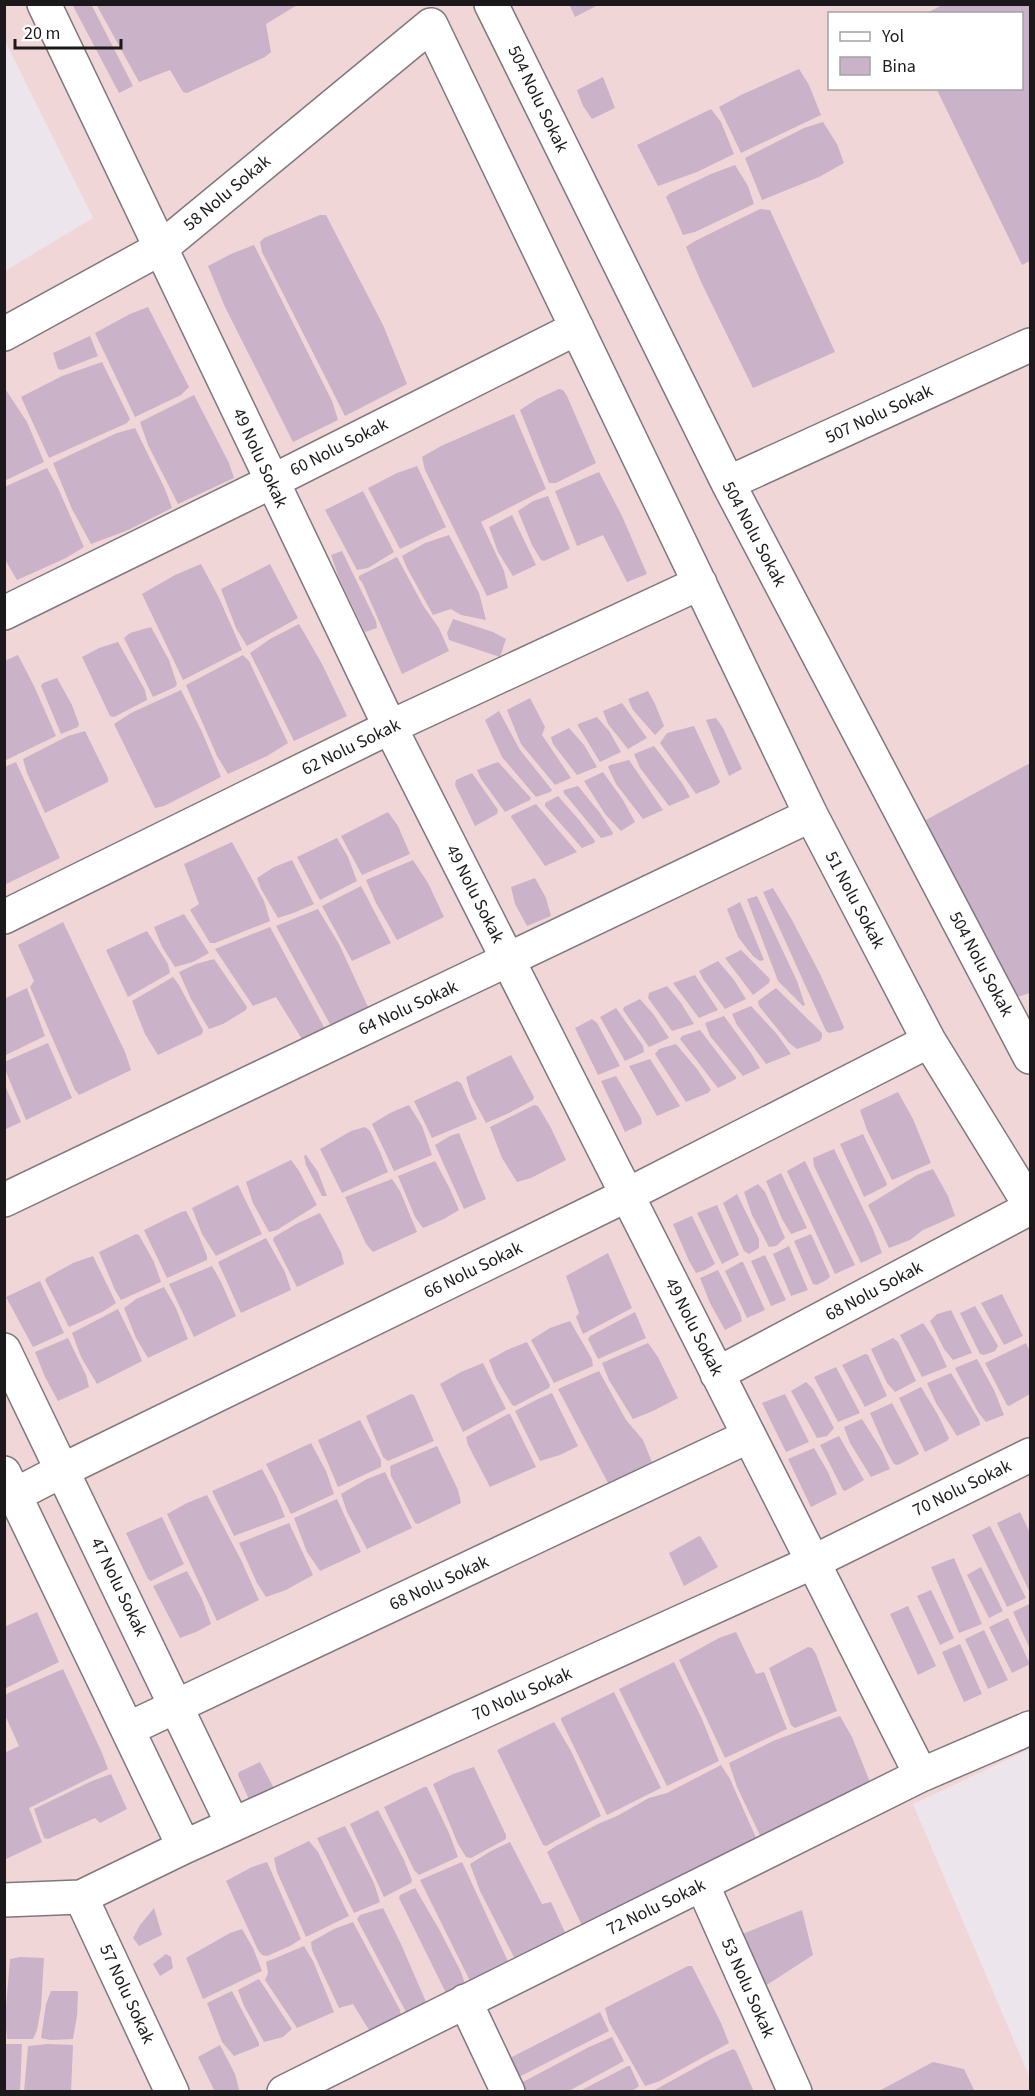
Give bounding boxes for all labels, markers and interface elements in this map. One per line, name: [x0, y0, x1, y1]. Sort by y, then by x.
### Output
scale bar: [15, 12, 122, 50]
legend: [828, 12, 1023, 90]
text: 20 m: [24, 21, 60, 46]
text: Yol: [881, 24, 904, 49]
street label: 504 Nolu Sokak: [501, 41, 575, 157]
text: Bina: [882, 54, 916, 79]
street label: 58 Nolu Sokak: [178, 149, 276, 237]
street label: 507 Nolu Sokak: [821, 378, 937, 450]
street label: 49 Nolu Sokak: [226, 404, 294, 512]
street label: 60 Nolu Sokak: [286, 412, 392, 482]
street label: 504 Nolu Sokak: [716, 477, 792, 591]
street label: 62 Nolu Sokak: [297, 712, 405, 782]
street label: 49 Nolu Sokak: [440, 841, 510, 947]
street label: 51 Nolu Sokak: [819, 847, 891, 953]
street label: 504 Nolu Sokak: [943, 907, 1019, 1021]
street label: 64 Nolu Sokak: [354, 974, 462, 1042]
street label: 66 Nolu Sokak: [419, 1235, 527, 1305]
street label: 68 Nolu Sokak: [821, 1255, 927, 1327]
street label: 49 Nolu Sokak: [659, 1274, 729, 1380]
street label: 70 Nolu Sokak: [908, 1453, 1016, 1523]
street label: 47 Nolu Sokak: [84, 1533, 154, 1641]
street label: 68 Nolu Sokak: [385, 1549, 493, 1617]
street label: 70 Nolu Sokak: [468, 1661, 576, 1727]
street label: 72 Nolu Sokak: [602, 1872, 710, 1942]
street label: 53 Nolu Sokak: [715, 1934, 781, 2042]
street label: 57 Nolu Sokak: [93, 1940, 161, 2048]

